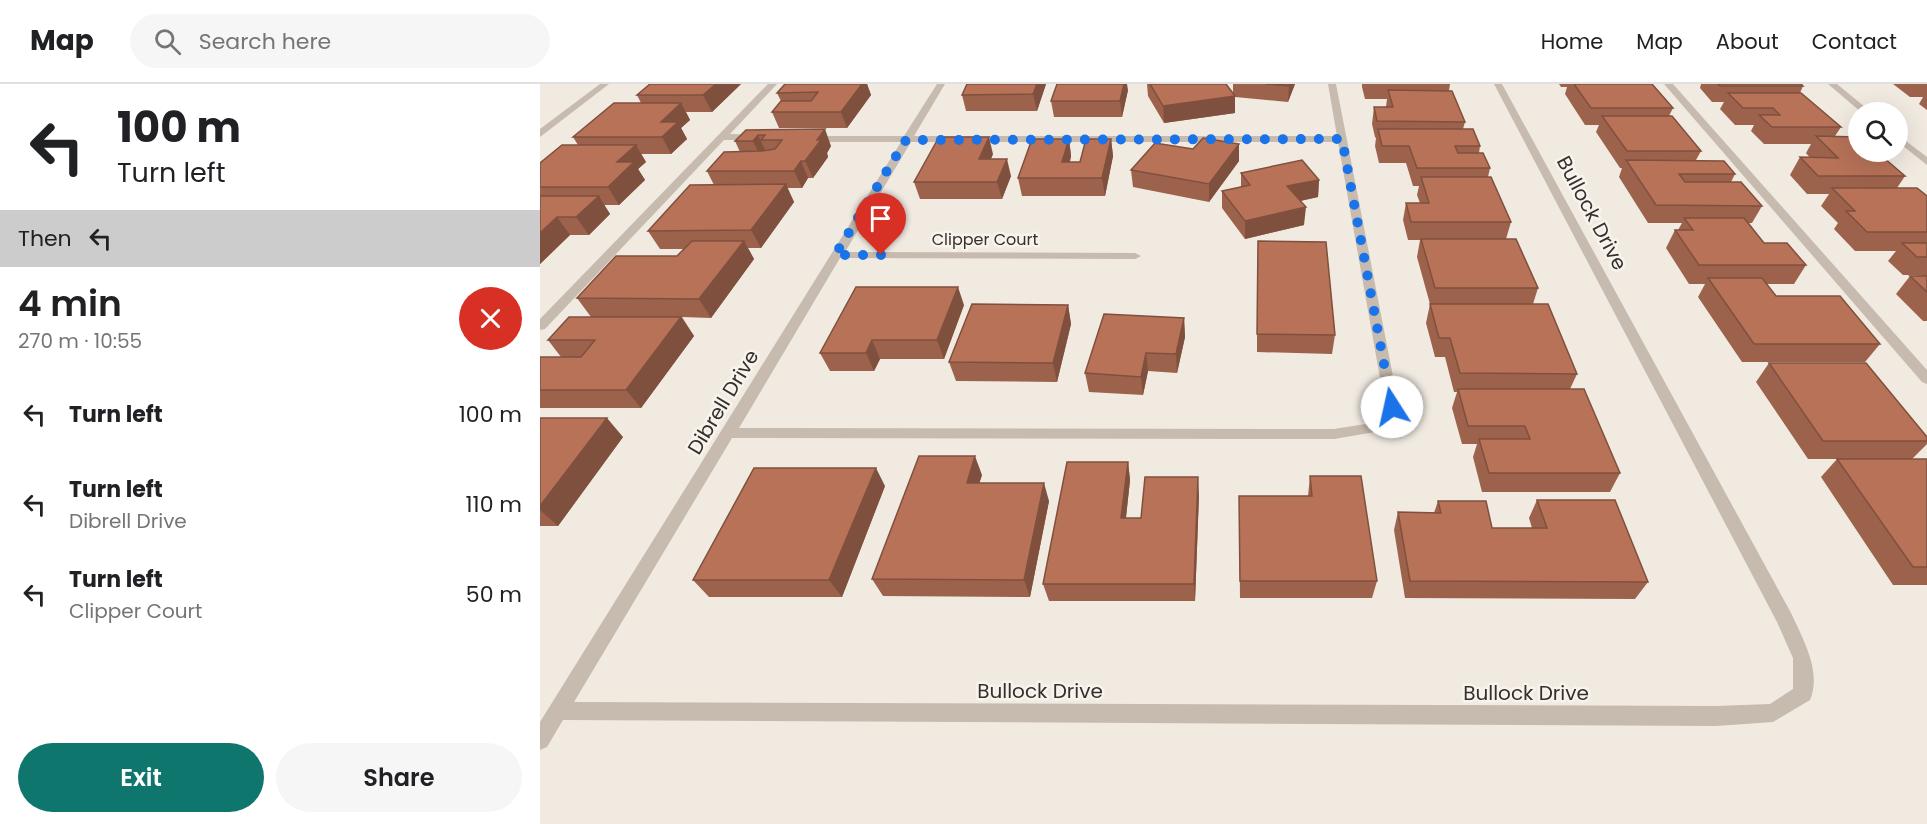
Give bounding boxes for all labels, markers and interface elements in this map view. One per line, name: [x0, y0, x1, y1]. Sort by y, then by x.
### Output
search box: [130, 14, 550, 68]
text: Map: [30, 21, 94, 60]
icon: search: [151, 25, 184, 58]
text: Search here: [199, 26, 331, 57]
text: Home: [1541, 27, 1603, 56]
text: Map: [1636, 27, 1683, 56]
text: About: [1716, 27, 1779, 56]
text: Contact: [1812, 27, 1897, 56]
text: 100 m: [117, 98, 241, 157]
map controls: [1848, 102, 1908, 162]
button: search: [1848, 102, 1908, 162]
icon: left: [18, 108, 96, 186]
street label: Bullock Drive: [1550, 151, 1634, 275]
text: Turn left: [117, 154, 226, 191]
pin: [855, 193, 906, 255]
icon: arrive: [864, 202, 897, 235]
icon: left: [84, 222, 117, 255]
text: Then: [18, 223, 72, 254]
street label: Clipper Court: [932, 228, 1038, 251]
text: 4 min: [18, 278, 122, 329]
button: close: [459, 287, 522, 350]
text: 270 m · 10:55: [18, 327, 142, 355]
street label: Dibrell Drive: [681, 344, 765, 460]
position arrow: [1360, 375, 1424, 439]
icon: left: [18, 398, 51, 431]
text: Turn left: [69, 399, 163, 430]
text: 100 m: [459, 399, 522, 430]
text: Turn left: [69, 474, 163, 505]
icon: left: [18, 488, 51, 521]
text: 110 m: [466, 489, 522, 520]
text: Dibrell Drive: [69, 507, 187, 535]
text: Turn left: [69, 564, 163, 595]
icon: left: [18, 578, 51, 611]
text: 50 m: [466, 579, 522, 610]
text: Clipper Court: [69, 597, 202, 625]
street label: Bullock Drive: [977, 677, 1103, 705]
street label: Bullock Drive: [1463, 679, 1589, 707]
button: Exit: [18, 743, 264, 812]
button: Share: [276, 743, 522, 812]

